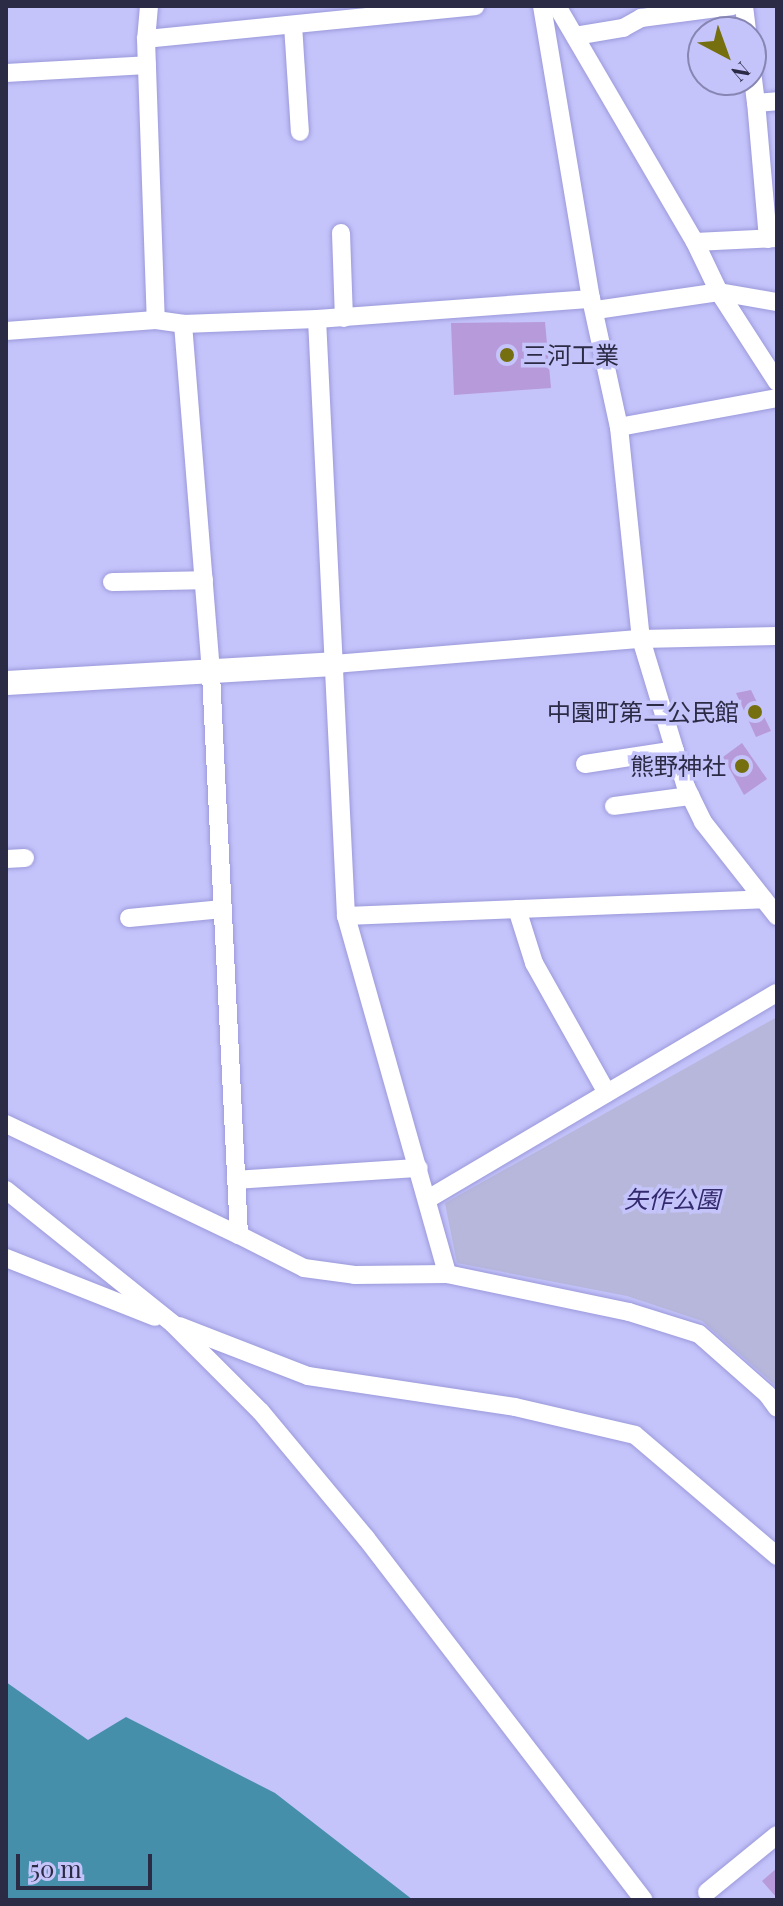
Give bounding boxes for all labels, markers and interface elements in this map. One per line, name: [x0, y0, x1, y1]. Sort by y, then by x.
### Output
north arrow: [687, 16, 767, 96]
text: N: [726, 56, 757, 89]
place label: 三河工業: [523, 341, 619, 369]
marker: 三河工業: [498, 346, 516, 364]
place label: 中園町第二公民館: [547, 698, 739, 726]
marker: 中園町第二公民館: [746, 703, 764, 721]
place label: 熊野神社: [630, 752, 726, 780]
marker: 熊野神社: [733, 757, 751, 775]
park label: 矢作公園: [624, 1185, 720, 1213]
scale bar: [20, 1838, 156, 1888]
text: 50 m: [30, 1852, 82, 1884]

